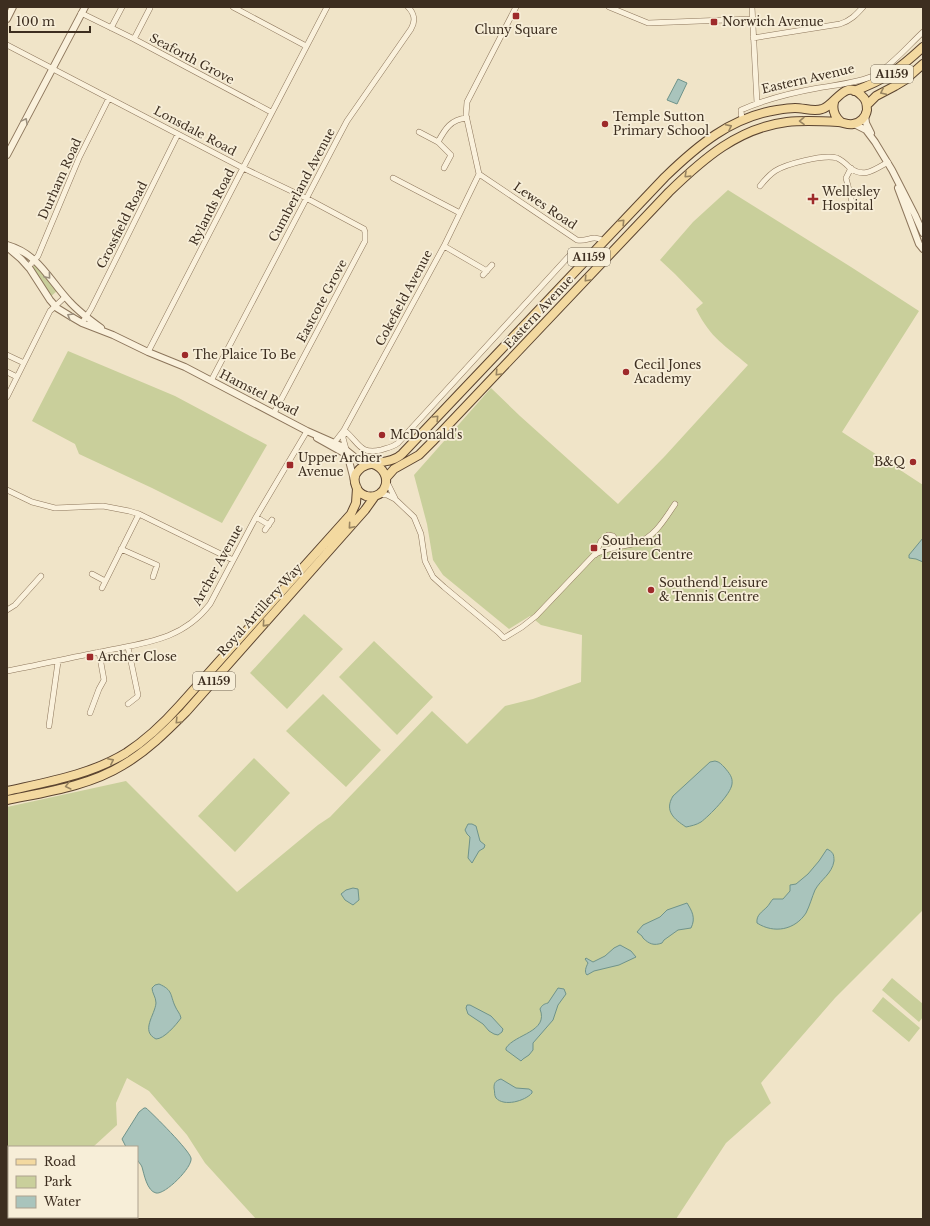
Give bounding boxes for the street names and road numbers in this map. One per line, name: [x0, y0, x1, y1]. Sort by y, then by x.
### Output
street label: Seaforth Grove: [147, 30, 237, 87]
street label: Eastern Avenue: [760, 61, 856, 96]
road number: A1159: [871, 65, 913, 83]
street label: Lonsdale Road: [151, 103, 239, 159]
street label: Cumberland Avenue: [265, 125, 338, 244]
street label: Durham Road: [35, 136, 84, 222]
street label: Rylands Road: [186, 166, 237, 248]
street label: Crossfield Road: [93, 179, 150, 271]
street label: Lewes Road: [511, 179, 580, 232]
street label: Cokefield Avenue: [372, 247, 435, 348]
road number: A1159: [568, 248, 610, 266]
street label: Eastcote Grove: [293, 257, 350, 345]
street label: Eastern Avenue: [501, 272, 577, 351]
street label: Hamstel Road: [217, 366, 301, 419]
street label: Archer Avenue: [189, 521, 246, 609]
street label: Royal Artillery Way: [214, 560, 305, 659]
road number: A1159: [193, 672, 235, 690]

